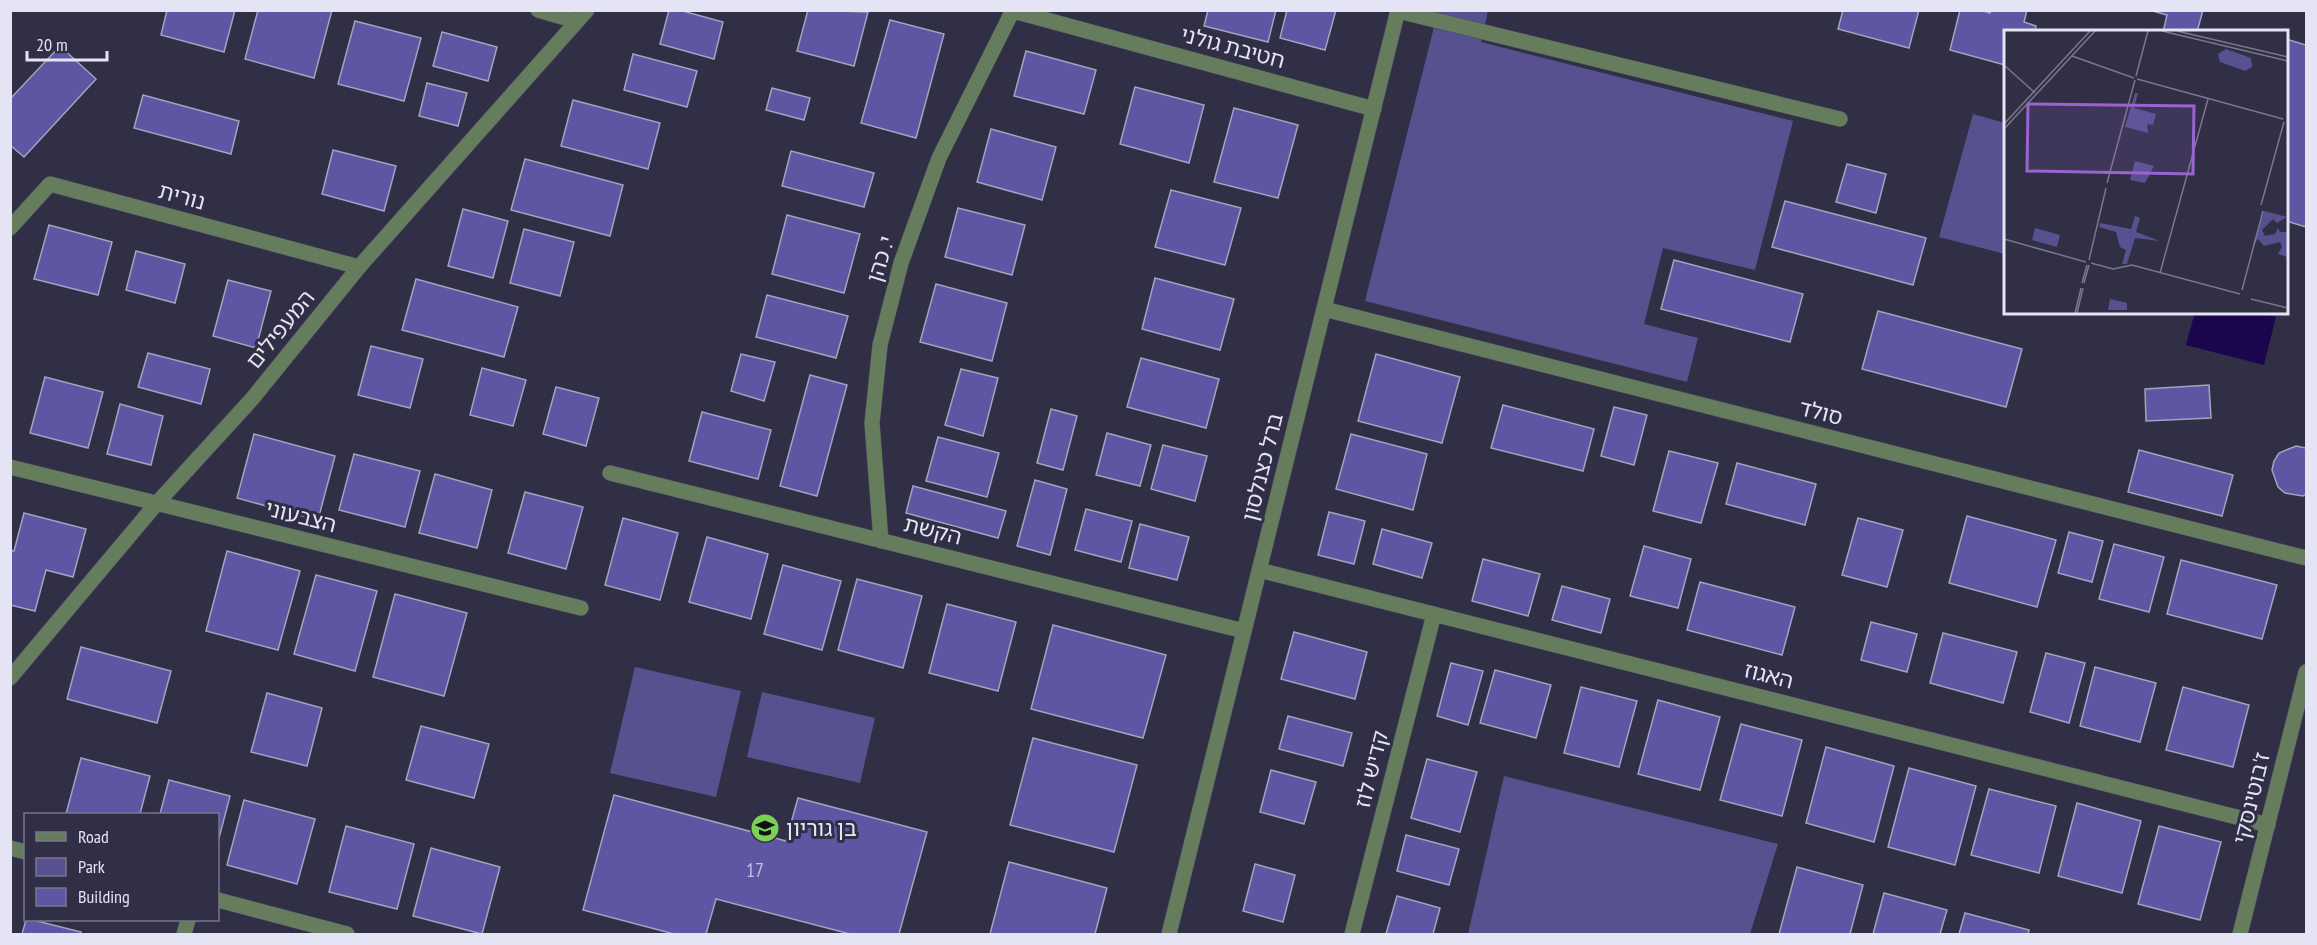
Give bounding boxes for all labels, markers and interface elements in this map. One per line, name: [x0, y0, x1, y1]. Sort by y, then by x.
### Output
street label: חטיבת גולני: [1178, 20, 1288, 74]
scale bar: [27, 24, 106, 62]
inset map: [2004, 30, 2287, 314]
text: 20 m: [36, 33, 68, 56]
street label: נורית: [156, 176, 208, 216]
street label: י. כהן: [860, 232, 900, 286]
street label: המעפילים: [240, 284, 320, 374]
street label: סולד: [1796, 393, 1846, 431]
street label: ברל כצנלסון: [1235, 410, 1289, 524]
street label: הצבעוני: [263, 494, 339, 538]
street label: הקשת: [901, 509, 965, 551]
street label: האגוז: [1741, 655, 1797, 695]
street label: קדיש לוז: [1348, 727, 1394, 810]
street label: ז'בוטינסקי: [2226, 749, 2276, 847]
school or university icon: בן גוריון: [749, 812, 781, 844]
legend: [24, 813, 219, 921]
place label: בן גוריון: [786, 814, 857, 842]
text: Road: [78, 825, 109, 848]
text: Park: [78, 855, 105, 878]
house number: 17: [746, 857, 764, 883]
text: Building: [78, 885, 130, 908]

